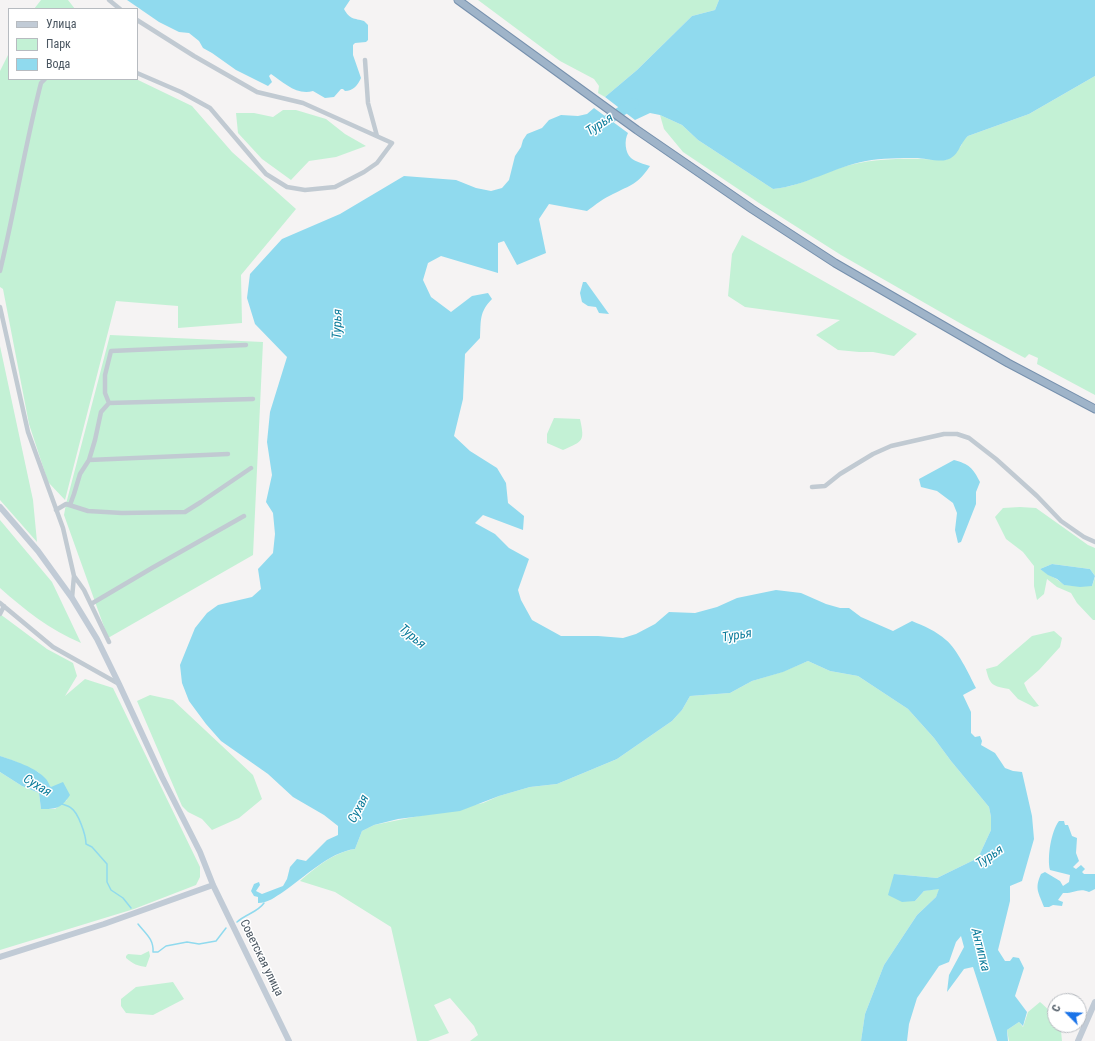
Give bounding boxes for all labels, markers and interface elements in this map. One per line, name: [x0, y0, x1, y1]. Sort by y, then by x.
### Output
legend: [8, 8, 138, 80]
text: Улица: [46, 17, 76, 31]
text: Парк: [46, 37, 71, 51]
text: Вода: [46, 57, 70, 71]
water label: Турья: [583, 110, 617, 140]
water label: Турья: [330, 309, 346, 339]
water label: Турья: [396, 621, 428, 653]
water label: Турья: [721, 626, 753, 646]
water label: Сухая: [20, 772, 54, 800]
water label: Сухая: [345, 792, 373, 826]
water label: Турья: [973, 842, 1007, 872]
street label: Советская улица: [236, 917, 286, 999]
water label: Антипка: [967, 927, 993, 973]
north arrow: [1047, 993, 1087, 1033]
text: С: [1049, 1003, 1064, 1014]

